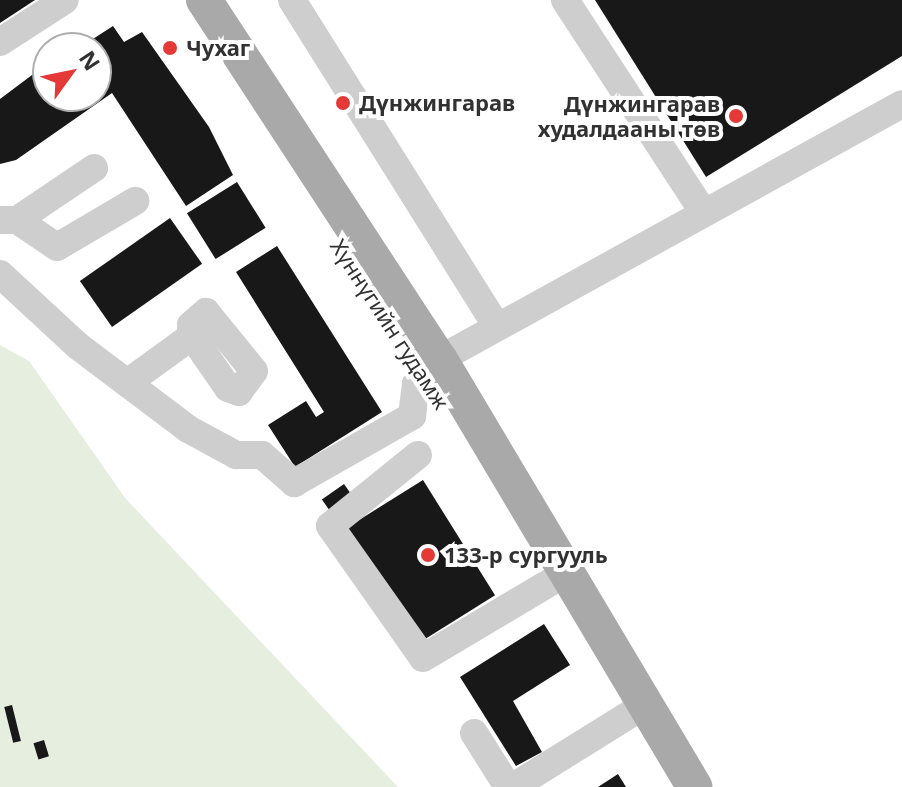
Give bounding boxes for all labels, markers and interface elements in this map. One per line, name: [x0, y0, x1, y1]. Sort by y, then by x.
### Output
north arrow: [32, 32, 112, 112]
place label: Чухаг: [186, 35, 250, 61]
marker: Чухаг: [161, 39, 179, 57]
text: N: [73, 44, 108, 76]
place label: Дүнжингарав: [359, 90, 515, 116]
place label: Дүнжингарав худалдааны төв: [538, 90, 720, 142]
marker: Дүнжингарав: [334, 94, 352, 112]
marker: Дүнжингарав худалдааны төв: [727, 107, 745, 125]
street label: Хүннүгийн гудамж: [325, 234, 455, 414]
place label: 133-р сургууль: [444, 542, 608, 568]
marker: 133-р сургууль: [419, 546, 437, 564]

